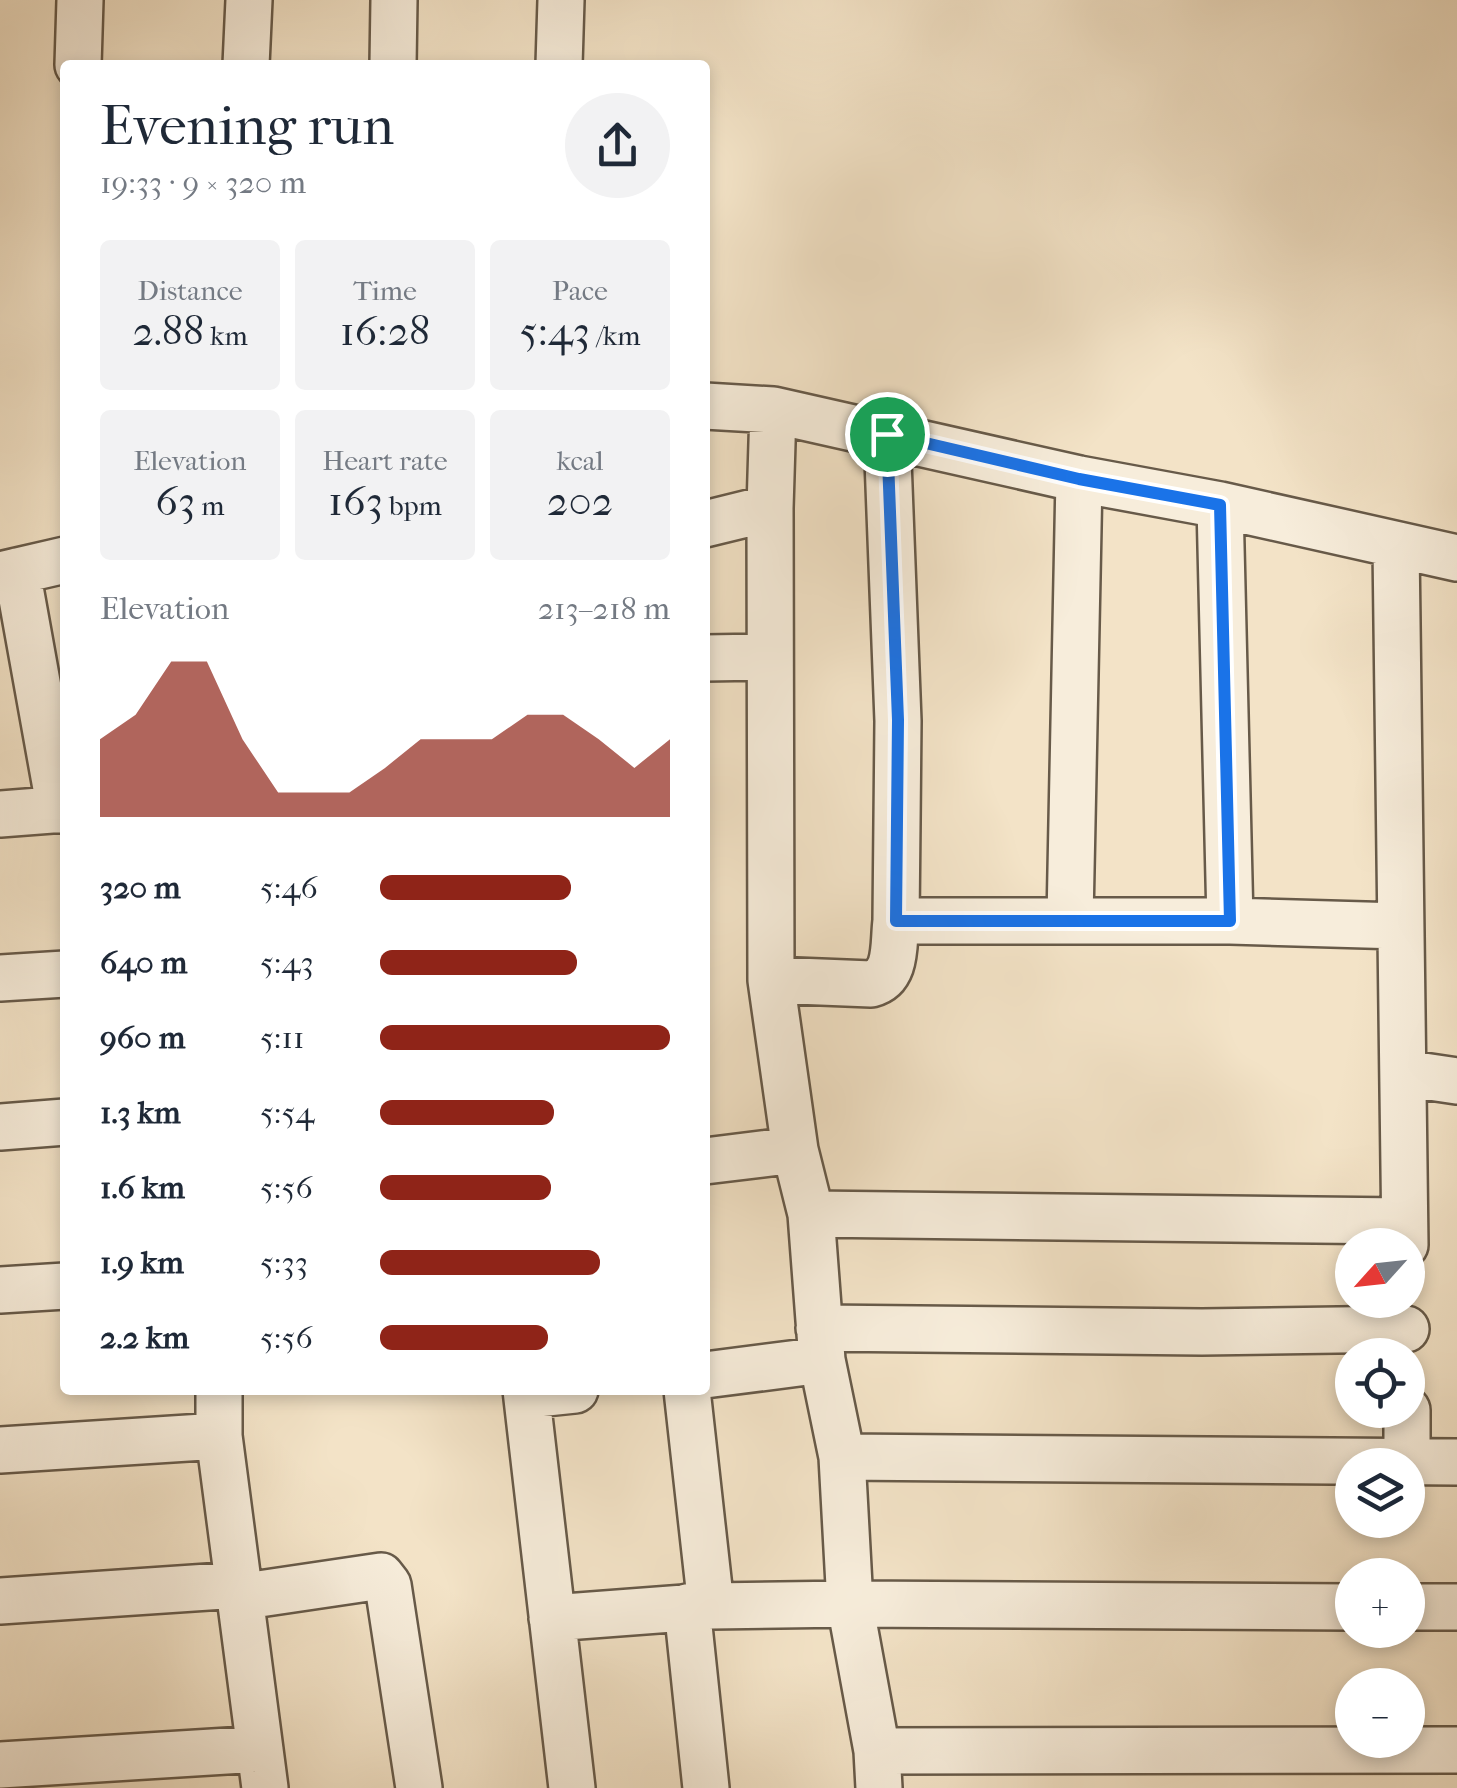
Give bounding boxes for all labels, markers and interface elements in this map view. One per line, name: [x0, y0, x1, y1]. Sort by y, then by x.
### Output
button: share: [565, 93, 670, 198]
text: Evening run: [100, 94, 394, 158]
text: 19:33 · 9 × 320 m: [100, 164, 306, 201]
text: Distance: [137, 274, 243, 307]
text: Time: [353, 274, 417, 307]
text: Pace: [552, 274, 608, 307]
text: 2.88: [132, 307, 204, 356]
text: 16:28: [340, 307, 430, 356]
text: 5:43: [520, 307, 590, 356]
text: km: [204, 319, 248, 352]
text: /km: [590, 319, 640, 352]
pin: [845, 392, 930, 477]
icon: arrive: [860, 407, 915, 462]
text: Elevation: [133, 444, 247, 477]
text: Heart rate: [322, 444, 448, 477]
text: kcal: [556, 444, 604, 477]
text: 63: [155, 477, 195, 526]
text: 163: [328, 477, 383, 526]
text: 202: [547, 477, 613, 526]
text: m: [195, 489, 225, 522]
text: bpm: [383, 489, 442, 522]
text: Elevation: [100, 590, 229, 627]
text: 213–218 m: [538, 590, 670, 627]
text: 320 m: [100, 869, 181, 906]
text: 5:46: [260, 869, 318, 906]
text: 640 m: [100, 944, 187, 981]
text: 5:43: [260, 944, 314, 981]
text: 960 m: [100, 1019, 185, 1056]
text: 5:11: [260, 1019, 304, 1056]
text: 1.3 km: [100, 1094, 181, 1131]
text: 5:54: [260, 1094, 314, 1131]
text: 1.6 km: [100, 1169, 185, 1206]
text: 5:56: [260, 1169, 313, 1206]
north arrow: [1335, 1228, 1425, 1318]
map controls: [1335, 1228, 1425, 1758]
text: 1.9 km: [100, 1244, 184, 1281]
text: 5:33: [260, 1244, 308, 1281]
text: 2.2 km: [100, 1319, 189, 1356]
text: 5:56: [260, 1319, 313, 1356]
button: locate: [1335, 1338, 1425, 1428]
button: layers: [1335, 1448, 1425, 1538]
button: +: [1335, 1558, 1425, 1648]
button: −: [1335, 1668, 1425, 1758]

